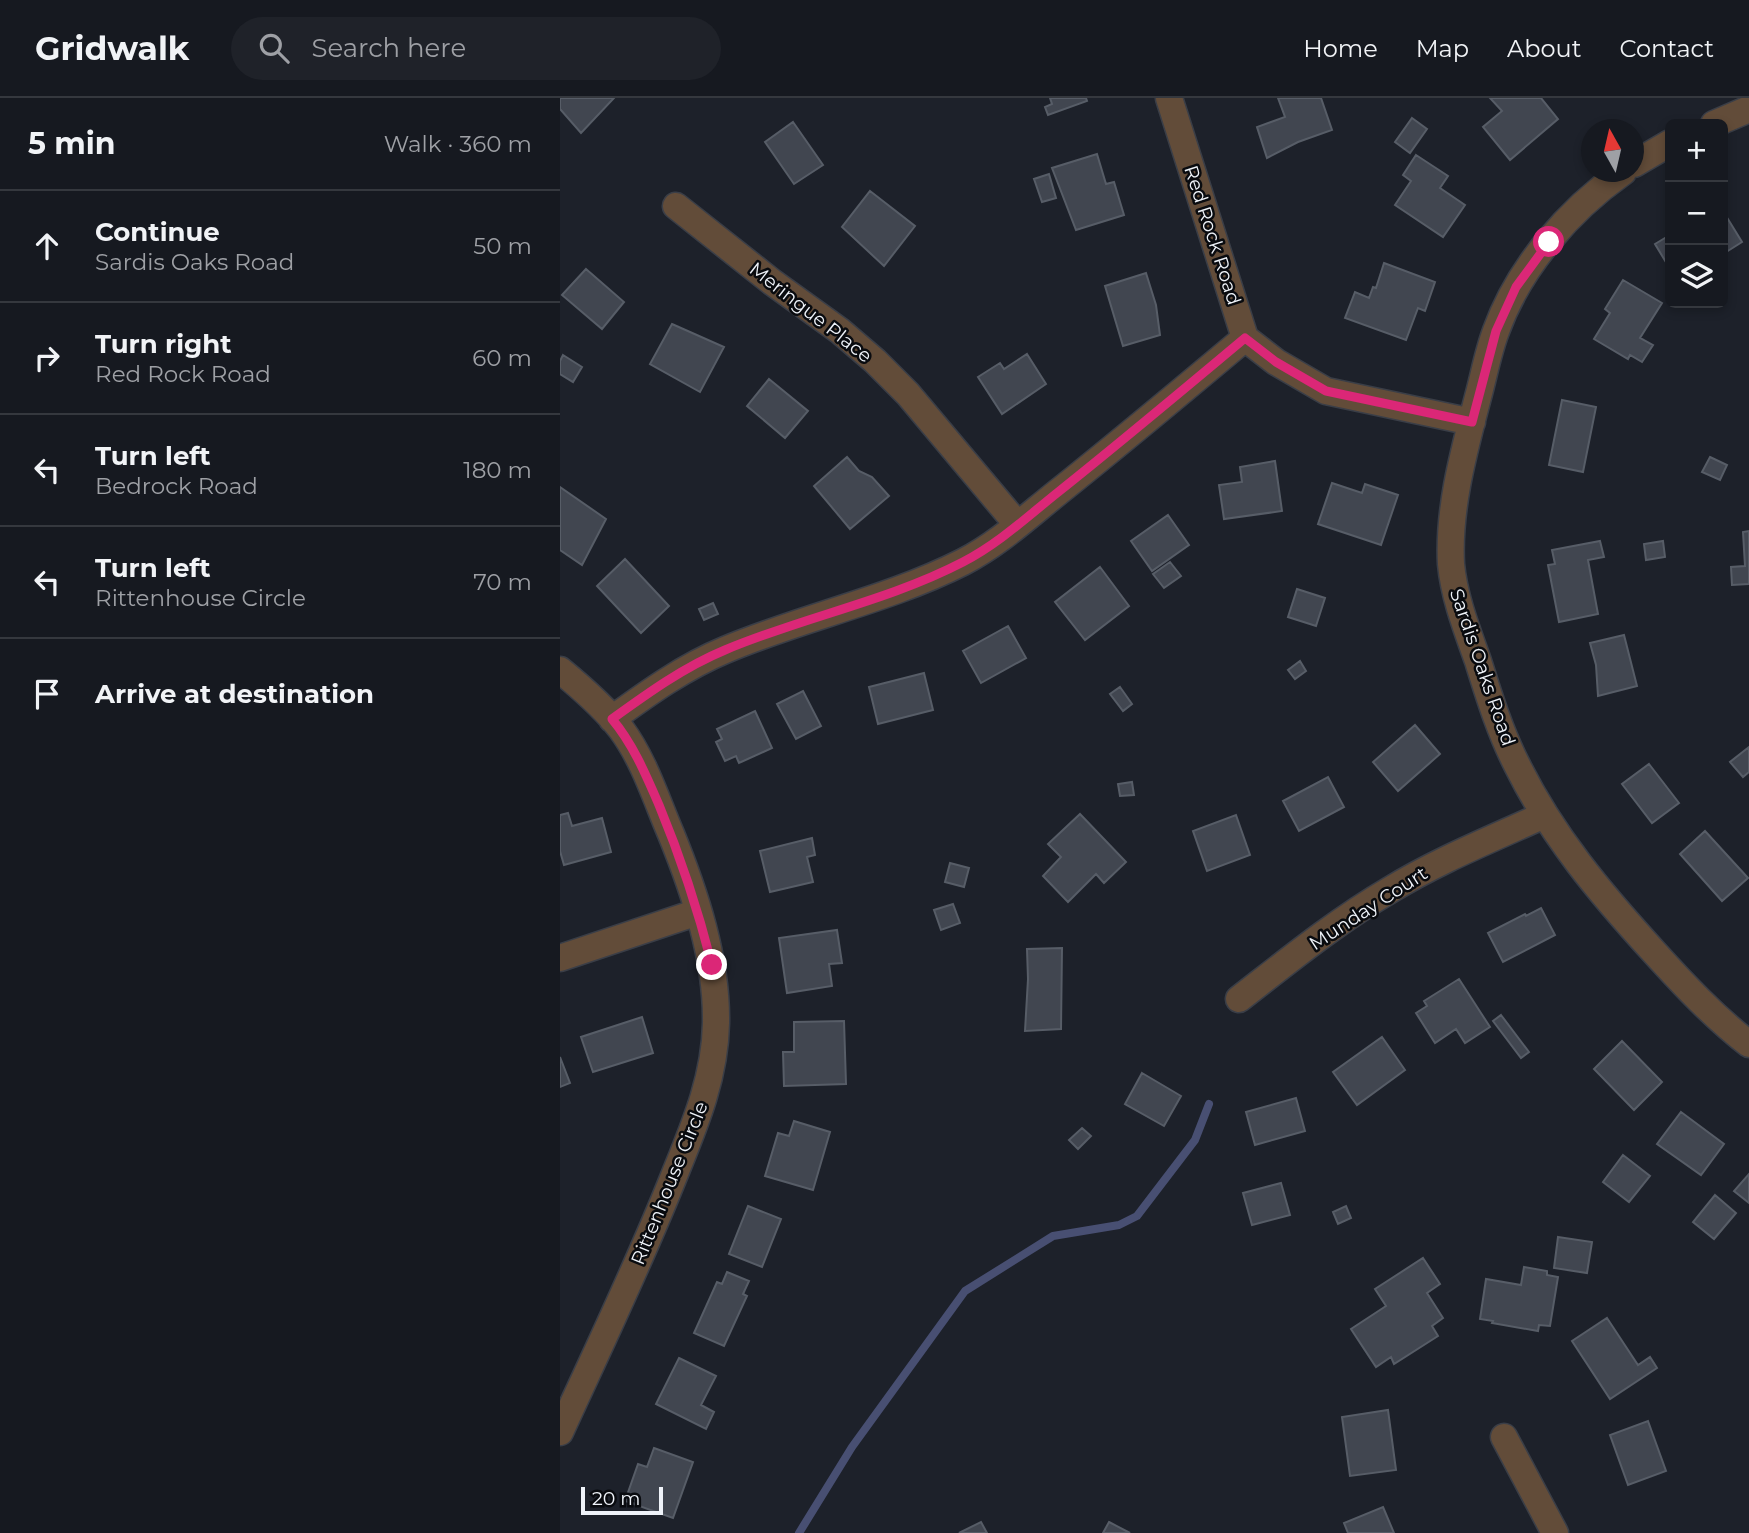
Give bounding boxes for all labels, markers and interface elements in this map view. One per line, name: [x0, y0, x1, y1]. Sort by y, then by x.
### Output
search box: [231, 17, 721, 80]
text: Gridwalk: [35, 28, 189, 68]
icon: search: [255, 29, 293, 67]
text: Search here: [311, 32, 466, 64]
text: Home: [1303, 34, 1378, 63]
text: Map: [1416, 34, 1469, 63]
text: About: [1507, 34, 1581, 63]
text: Contact: [1619, 34, 1714, 63]
north arrow: [1581, 119, 1644, 182]
map controls: [1665, 119, 1728, 308]
button: +: [1665, 119, 1728, 182]
text: 5 min: [28, 125, 116, 162]
text: Walk · 360 m: [384, 130, 532, 158]
street label: Red Rock Road: [1179, 163, 1246, 308]
button: −: [1665, 182, 1728, 245]
text: Continue: [95, 216, 220, 248]
route start: [1533, 226, 1564, 257]
icon: ahead: [28, 227, 66, 265]
text: 50 m: [473, 232, 532, 260]
button: layers: [1665, 245, 1728, 308]
text: Sardis Oaks Road: [95, 248, 294, 276]
street label: Meringue Place: [745, 257, 877, 367]
text: Turn right: [95, 328, 231, 360]
icon: right: [28, 339, 66, 377]
text: 60 m: [472, 344, 532, 372]
text: Red Rock Road: [95, 360, 271, 388]
text: Turn left: [95, 440, 211, 472]
icon: left: [28, 451, 66, 489]
text: 180 m: [463, 456, 532, 484]
text: Bedrock Road: [95, 472, 258, 500]
text: Turn left: [95, 552, 211, 584]
icon: left: [28, 563, 66, 601]
text: 70 m: [473, 568, 532, 596]
text: Rittenhouse Circle: [95, 584, 306, 612]
street label: Sardis Oaks Road: [1445, 586, 1520, 749]
icon: arrive: [28, 675, 66, 713]
text: Arrive at destination: [95, 678, 374, 710]
street label: Munday Court: [1305, 862, 1432, 955]
route end: [696, 949, 727, 980]
street label: Rittenhouse Circle: [626, 1098, 713, 1268]
scale bar: [581, 1484, 663, 1516]
text: 20 m: [592, 1487, 640, 1510]

